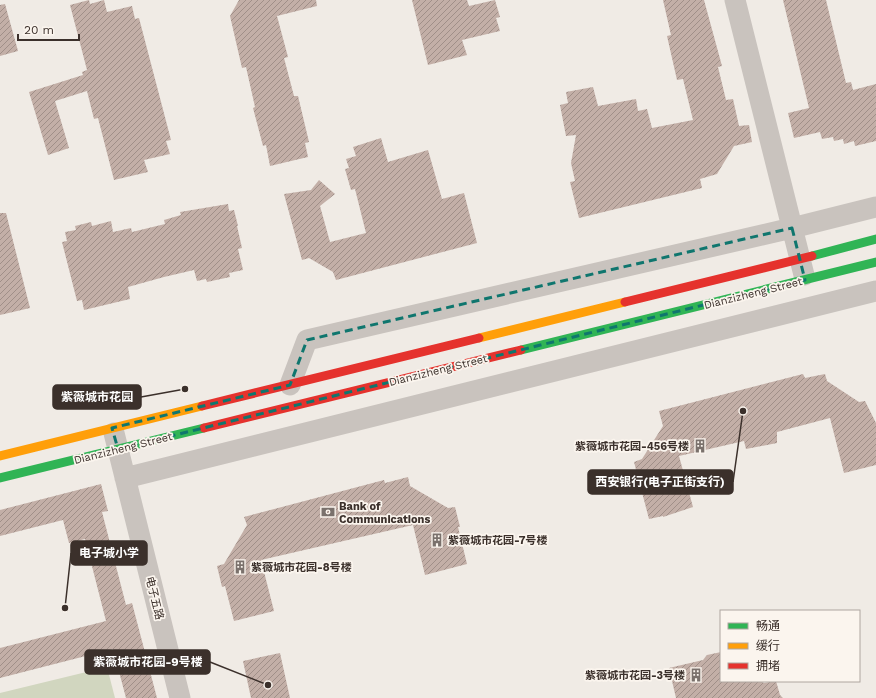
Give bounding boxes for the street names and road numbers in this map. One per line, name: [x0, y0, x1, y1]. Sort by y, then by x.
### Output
street label: Dianzizheng Street: [702, 275, 804, 312]
street label: Dianzizheng Street: [387, 352, 489, 389]
street label: Dianzizheng Street: [72, 430, 174, 467]
street label: 电子五路: [143, 575, 166, 621]

